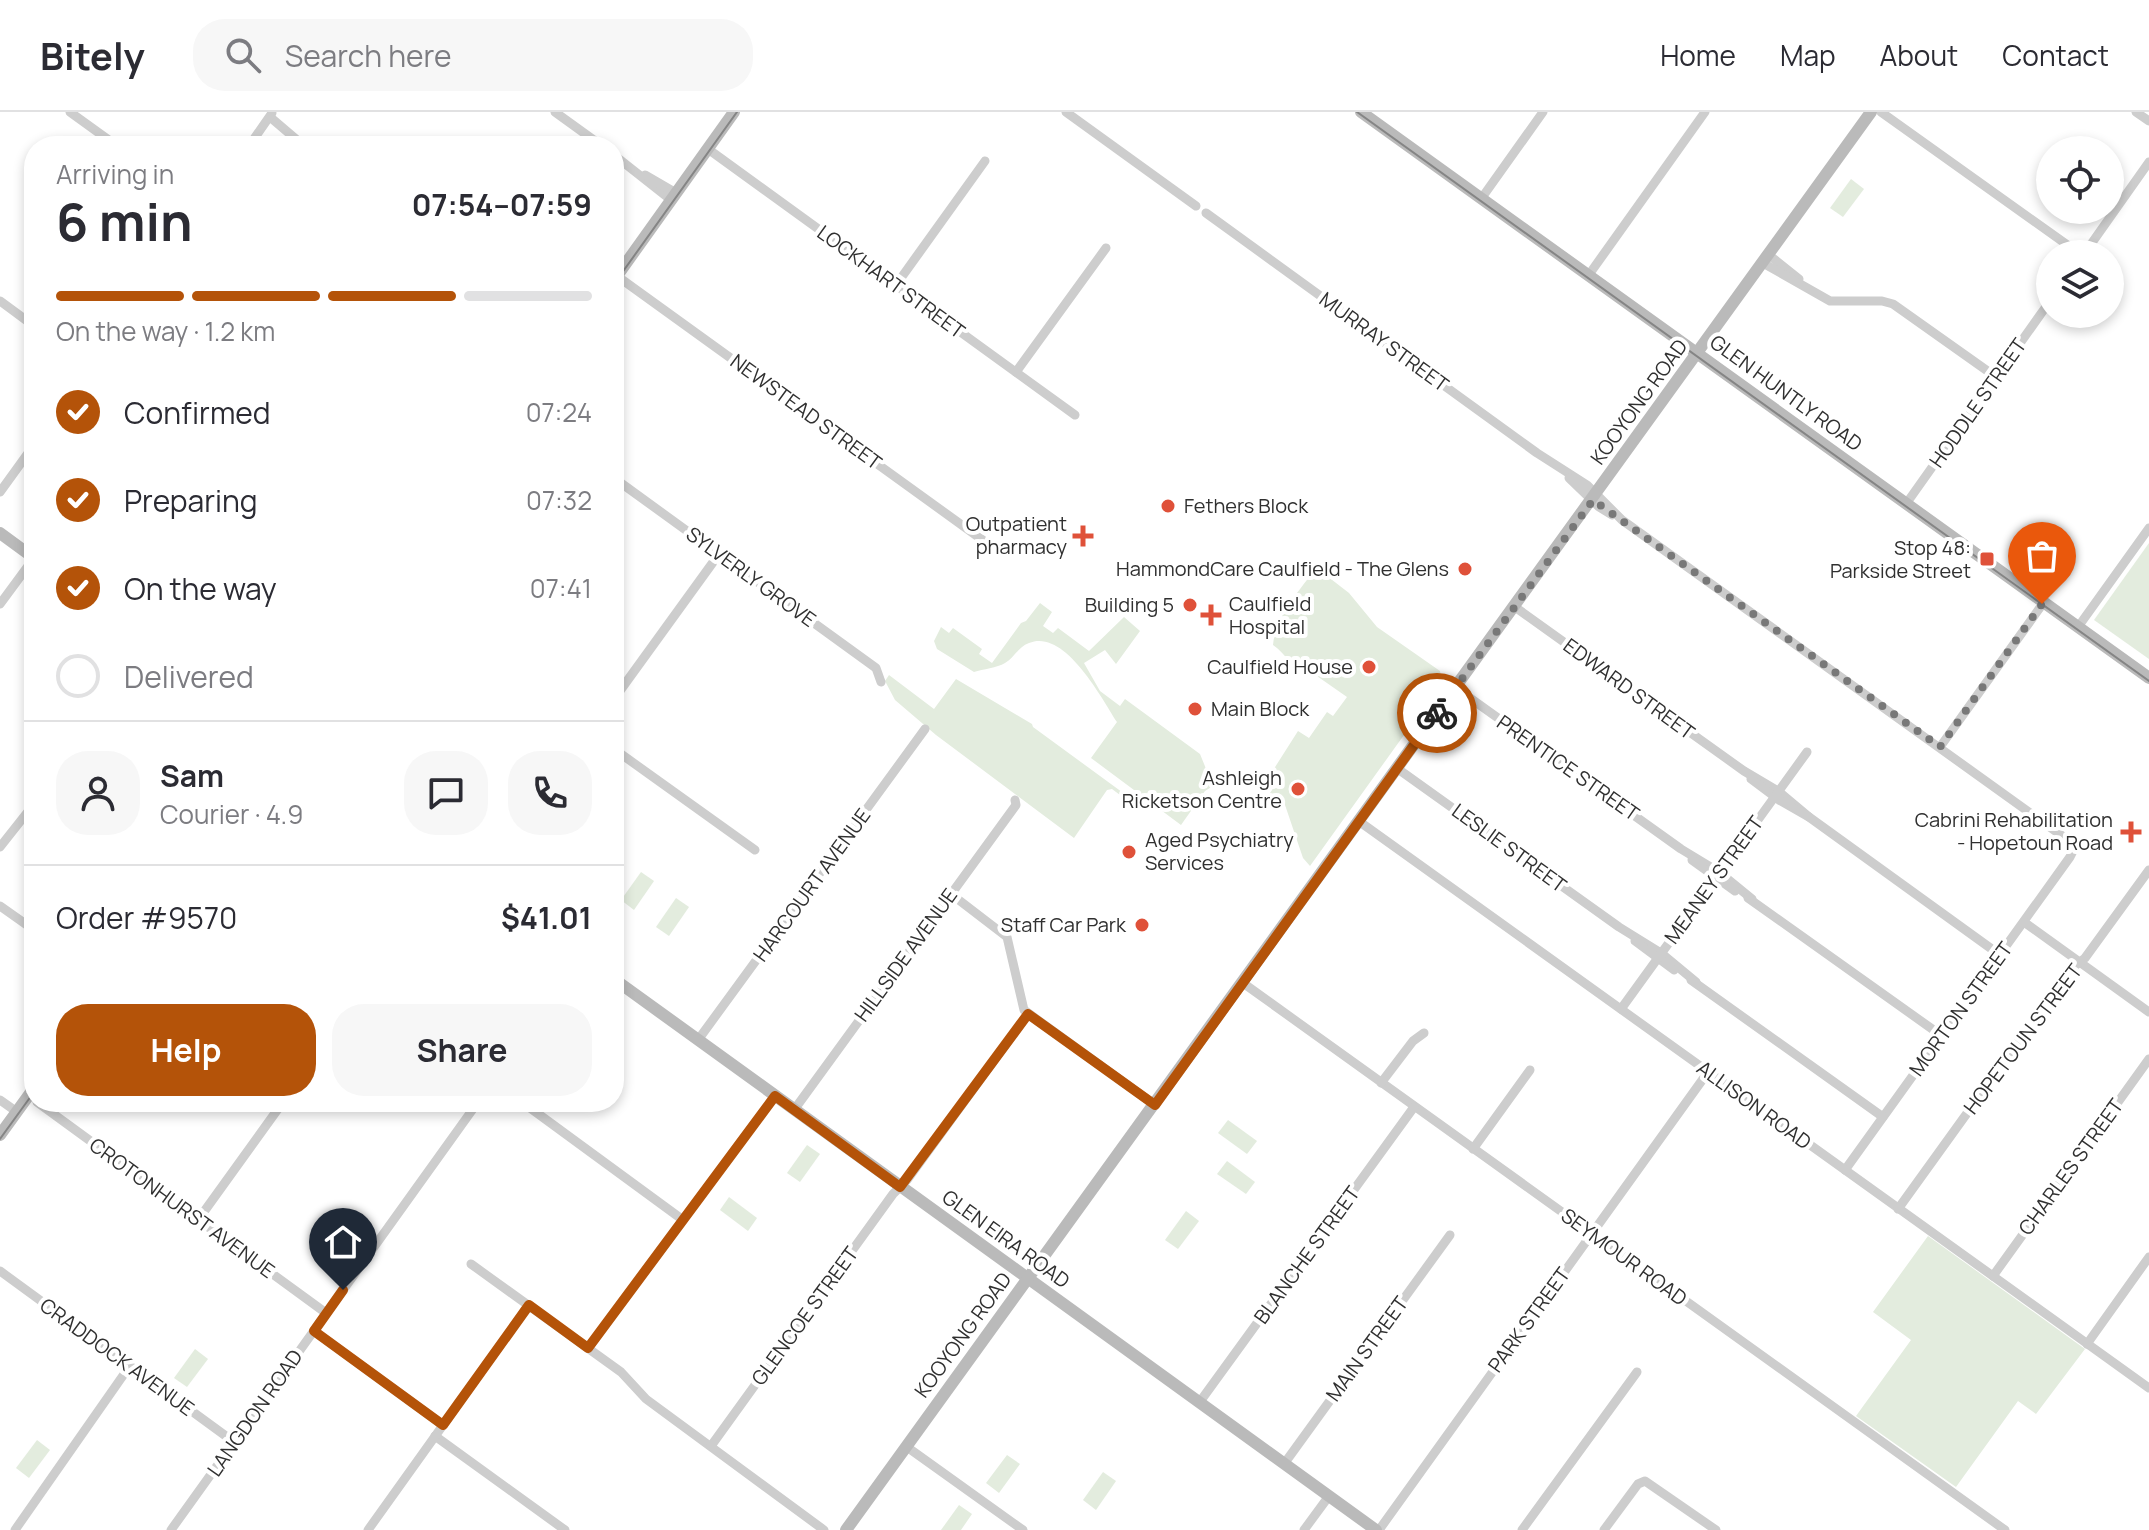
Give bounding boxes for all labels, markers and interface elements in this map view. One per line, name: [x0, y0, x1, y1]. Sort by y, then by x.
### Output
search box: [193, 19, 753, 91]
text: Bitely: [40, 29, 145, 81]
icon: search: [221, 33, 265, 77]
text: Search here: [285, 35, 452, 76]
text: Home: [1660, 36, 1736, 74]
text: Map: [1780, 36, 1836, 74]
text: About: [1880, 36, 1958, 74]
text: Contact: [2002, 36, 2109, 74]
map controls: [2036, 136, 2124, 328]
button: locate: [2036, 136, 2124, 224]
text: Arriving in: [56, 156, 174, 192]
text: 07:54–07:59: [412, 184, 592, 225]
text: 6 min: [56, 186, 193, 257]
street label: LOCKHART STREET: [812, 219, 971, 344]
button: layers: [2036, 240, 2124, 328]
street label: MURRAY STREET: [1314, 286, 1454, 398]
text: On the way · 1.2 km: [56, 313, 275, 349]
street label: GLEN HUNTLY ROAD: [1705, 328, 1868, 457]
street label: HODDLE STREET: [1923, 333, 2032, 473]
street label: KOOYONG ROAD: [1584, 334, 1693, 470]
street label: NEWSTEAD STREET: [725, 348, 887, 476]
icon: check: [56, 390, 100, 434]
text: Confirmed: [124, 392, 271, 433]
text: 07:24: [526, 394, 592, 430]
icon: check: [56, 478, 100, 522]
text: Preparing: [124, 480, 258, 521]
text: 07:32: [526, 482, 592, 518]
place label: Fethers Block: [1184, 492, 1309, 519]
marker: Fethers Block: [1159, 497, 1177, 515]
place label: Outpatient pharmacy: [966, 510, 1067, 560]
street label: SYLVERLY GROVE: [681, 520, 822, 633]
pin: [2008, 522, 2076, 604]
marker: Outpatient pharmacy: [1074, 527, 1092, 545]
place label: Stop 48: Parkside Street: [1830, 534, 1971, 584]
icon: bag: [2020, 534, 2064, 578]
marker: Stop 48: Parkside Street: [1978, 550, 1996, 568]
place label: HammondCare Caulfield - The Glens: [1116, 555, 1449, 582]
marker: HammondCare Caulfield - The Glens: [1456, 560, 1474, 578]
icon: check: [56, 566, 100, 610]
text: On the way: [124, 568, 277, 609]
text: 07:41: [530, 570, 592, 606]
place label: Caulfield Hospital: [1229, 590, 1311, 640]
place label: Building 5: [1085, 591, 1174, 618]
marker: Building 5: [1181, 596, 1199, 614]
marker: Caulfield Hospital: [1200, 604, 1222, 626]
street label: EDWARD STREET: [1558, 632, 1700, 745]
place label: Caulfield House: [1207, 653, 1353, 680]
text: Delivered: [124, 656, 254, 697]
marker: Caulfield House: [1360, 658, 1378, 676]
courier: [1397, 673, 1477, 753]
icon: bike: [1415, 691, 1459, 735]
place label: Main Block: [1211, 695, 1310, 722]
marker: Main Block: [1186, 700, 1204, 718]
street label: PRENTICE STREET: [1492, 708, 1645, 827]
button: person: [56, 751, 140, 835]
button: chat: [404, 751, 488, 835]
button: phone: [508, 751, 592, 835]
text: Sam: [160, 755, 224, 796]
place label: Ashleigh Ricketson Centre: [1122, 764, 1282, 814]
marker: Ashleigh Ricketson Centre: [1289, 780, 1307, 798]
text: Courier · 4.9: [160, 796, 303, 832]
street label: LESLIE STREET: [1447, 797, 1572, 898]
street label: HARCOURT AVENUE: [747, 803, 876, 967]
place label: Cabrini Rehabilitation - Hopetoun Road: [1915, 806, 2113, 856]
street label: MEANEY STREET: [1658, 810, 1769, 949]
marker: Cabrini Rehabilitation - Hopetoun Road: [2120, 821, 2142, 843]
place label: Aged Psychiatry Services: [1145, 826, 1294, 876]
marker: Aged Psychiatry Services: [1120, 843, 1138, 861]
street label: HILLSIDE AVENUE: [848, 883, 963, 1027]
text: Order #9570: [56, 897, 237, 938]
text: $41.01: [501, 897, 592, 938]
place label: Staff Car Park: [1001, 911, 1127, 938]
marker: Staff Car Park: [1133, 916, 1151, 934]
street label: MORTON STREET: [1903, 936, 2018, 1081]
street label: HOPETOUN STREET: [1957, 958, 2088, 1119]
button: Help: [56, 1004, 316, 1096]
button: Share: [332, 1004, 592, 1096]
street label: ALLISON ROAD: [1692, 1054, 1817, 1155]
street label: CHARLES STREET: [2012, 1093, 2129, 1240]
street label: CROTONHURST AVENUE: [84, 1131, 280, 1284]
street label: BLANCHE STREET: [1248, 1180, 1366, 1329]
street label: GLEN EIRA ROAD: [937, 1183, 1076, 1294]
street label: SEYMOUR ROAD: [1556, 1202, 1693, 1311]
pin: [309, 1208, 377, 1290]
icon: home: [321, 1220, 365, 1264]
street label: GLENCOE STREET: [745, 1241, 864, 1390]
street label: PARK STREET: [1481, 1262, 1576, 1378]
street label: KOOYONG ROAD: [908, 1267, 1017, 1403]
street label: CRADDOCK AVENUE: [35, 1291, 200, 1422]
street label: MAIN STREET: [1319, 1291, 1414, 1407]
street label: LANGDON ROAD: [201, 1344, 308, 1482]

